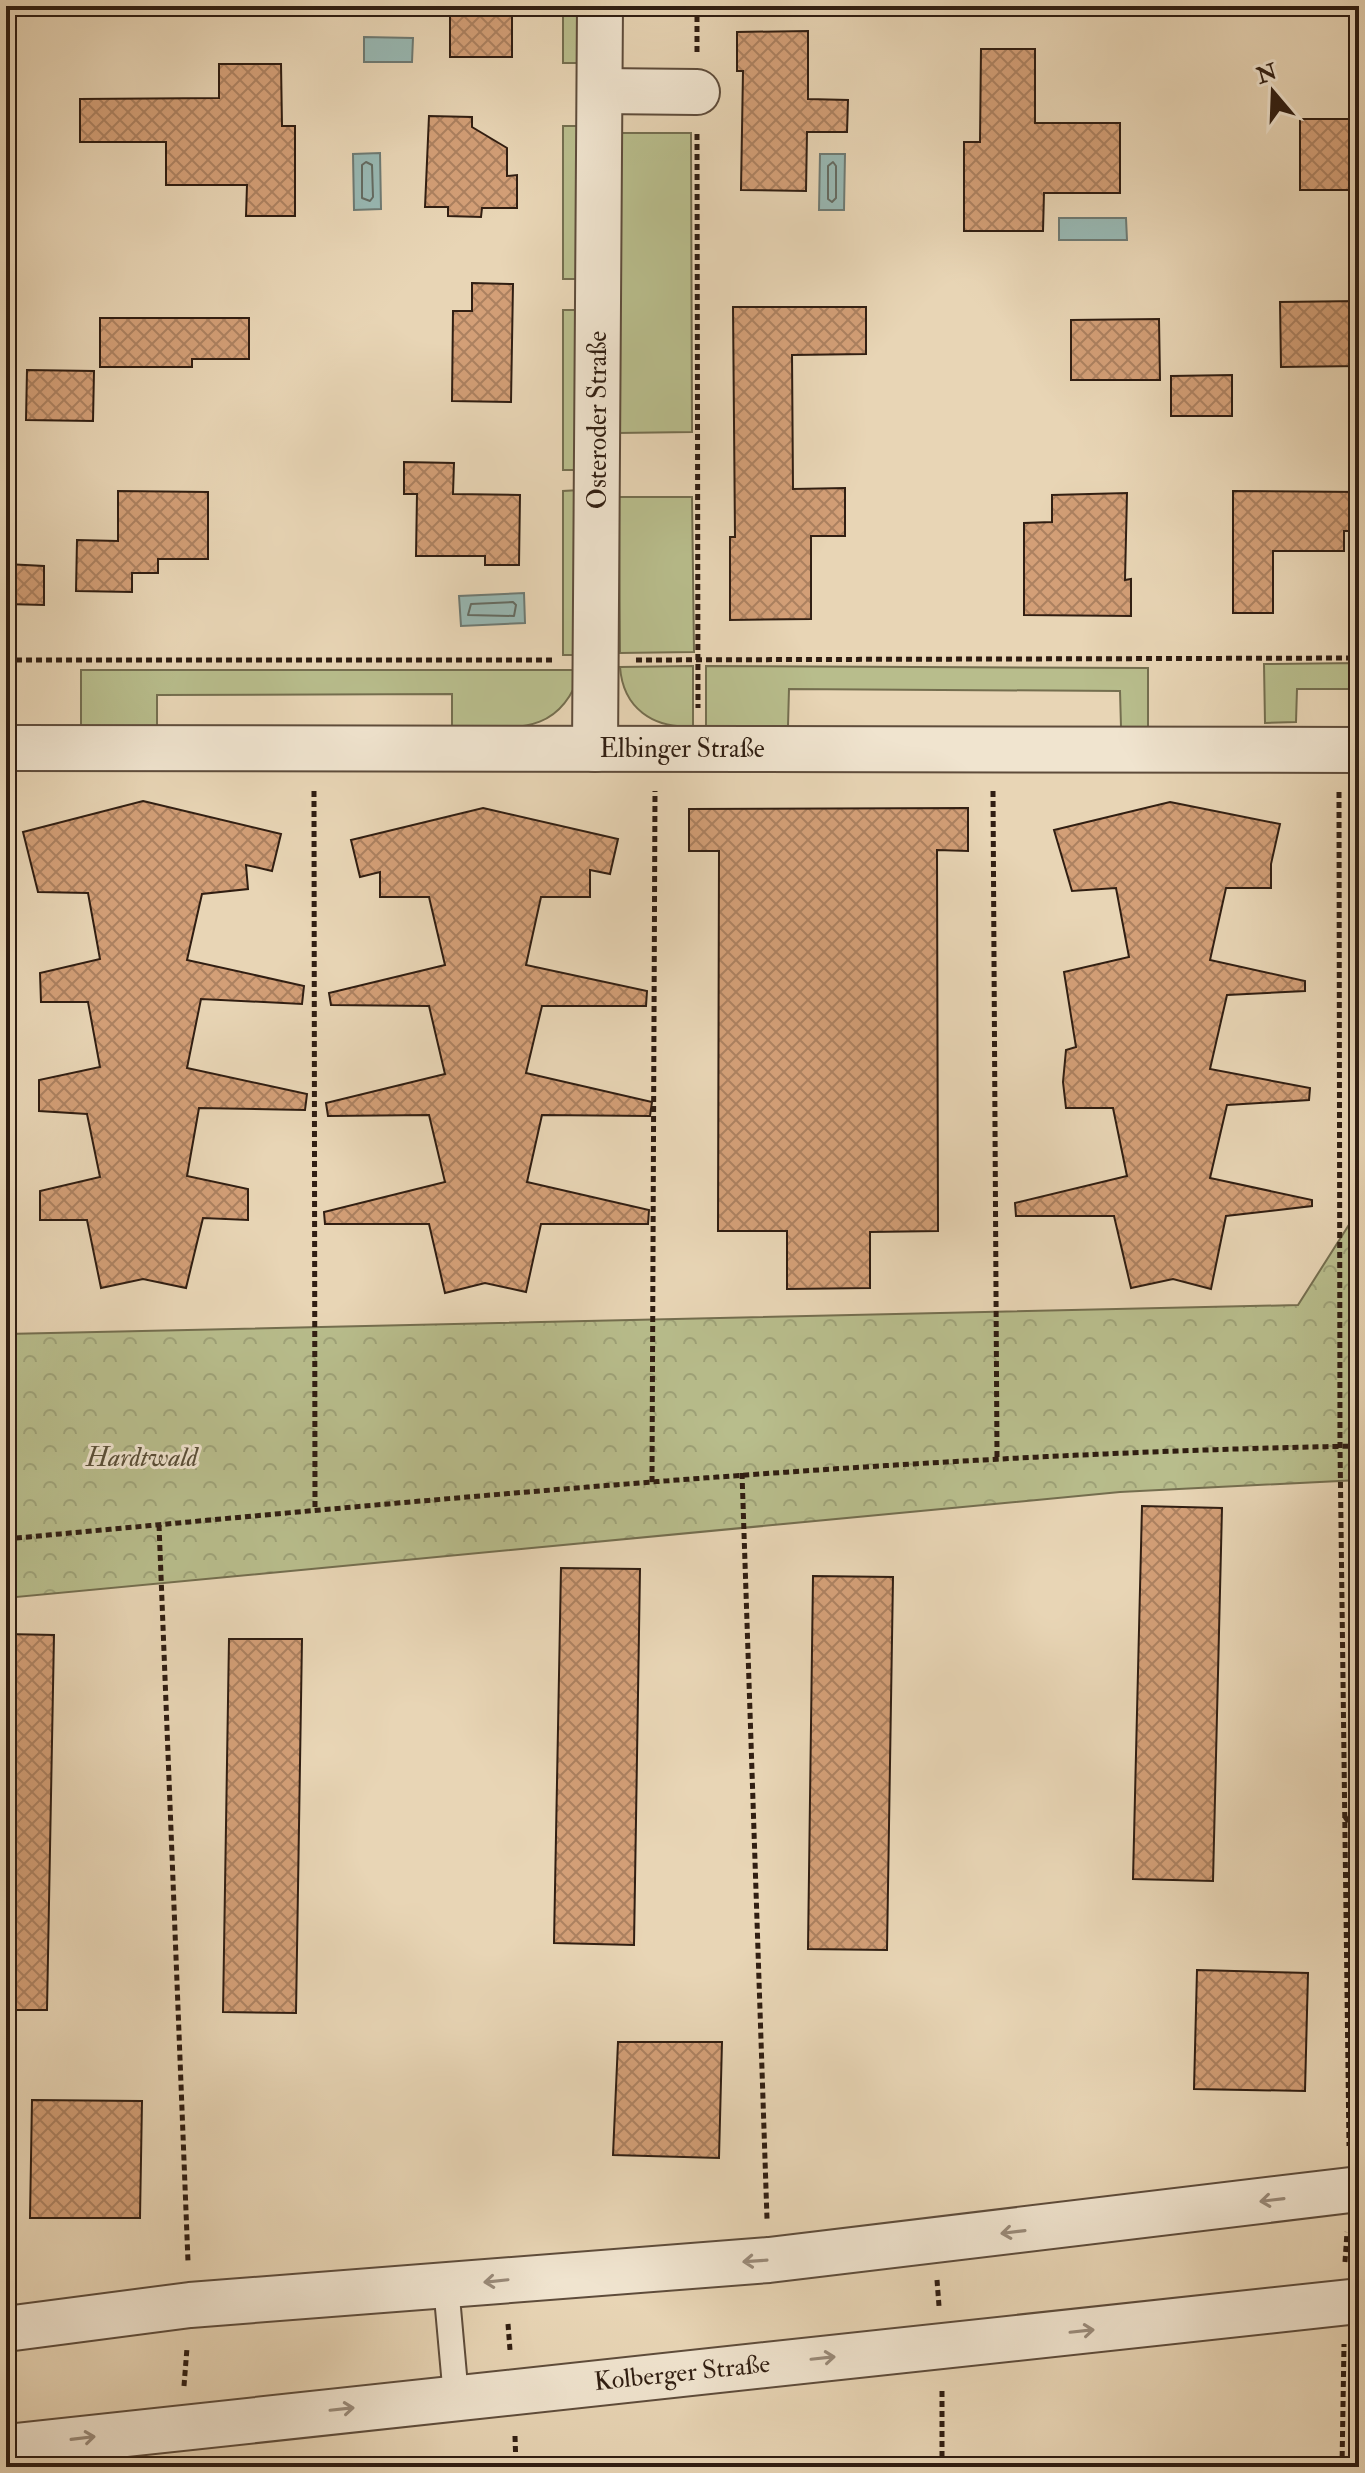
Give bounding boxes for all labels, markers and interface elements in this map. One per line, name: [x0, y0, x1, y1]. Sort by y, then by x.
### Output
north arrow: [1233, 52, 1313, 132]
text: N: [1252, 57, 1281, 91]
street label: Osteroder Straße: [582, 331, 614, 509]
street label: Elbinger Straße: [599, 733, 765, 765]
park label: Hardtwald: [85, 1442, 200, 1474]
one-way arrow: [1259, 2193, 1285, 2208]
one-way arrow: [1001, 2225, 1027, 2240]
one-way arrow: [742, 2254, 769, 2269]
one-way arrow: [483, 2273, 510, 2288]
one-way arrow: [1068, 2323, 1095, 2338]
street label: Kolberger Straße: [592, 2348, 772, 2398]
one-way arrow: [809, 2351, 836, 2366]
one-way arrow: [328, 2402, 355, 2417]
one-way arrow: [70, 2431, 96, 2446]

